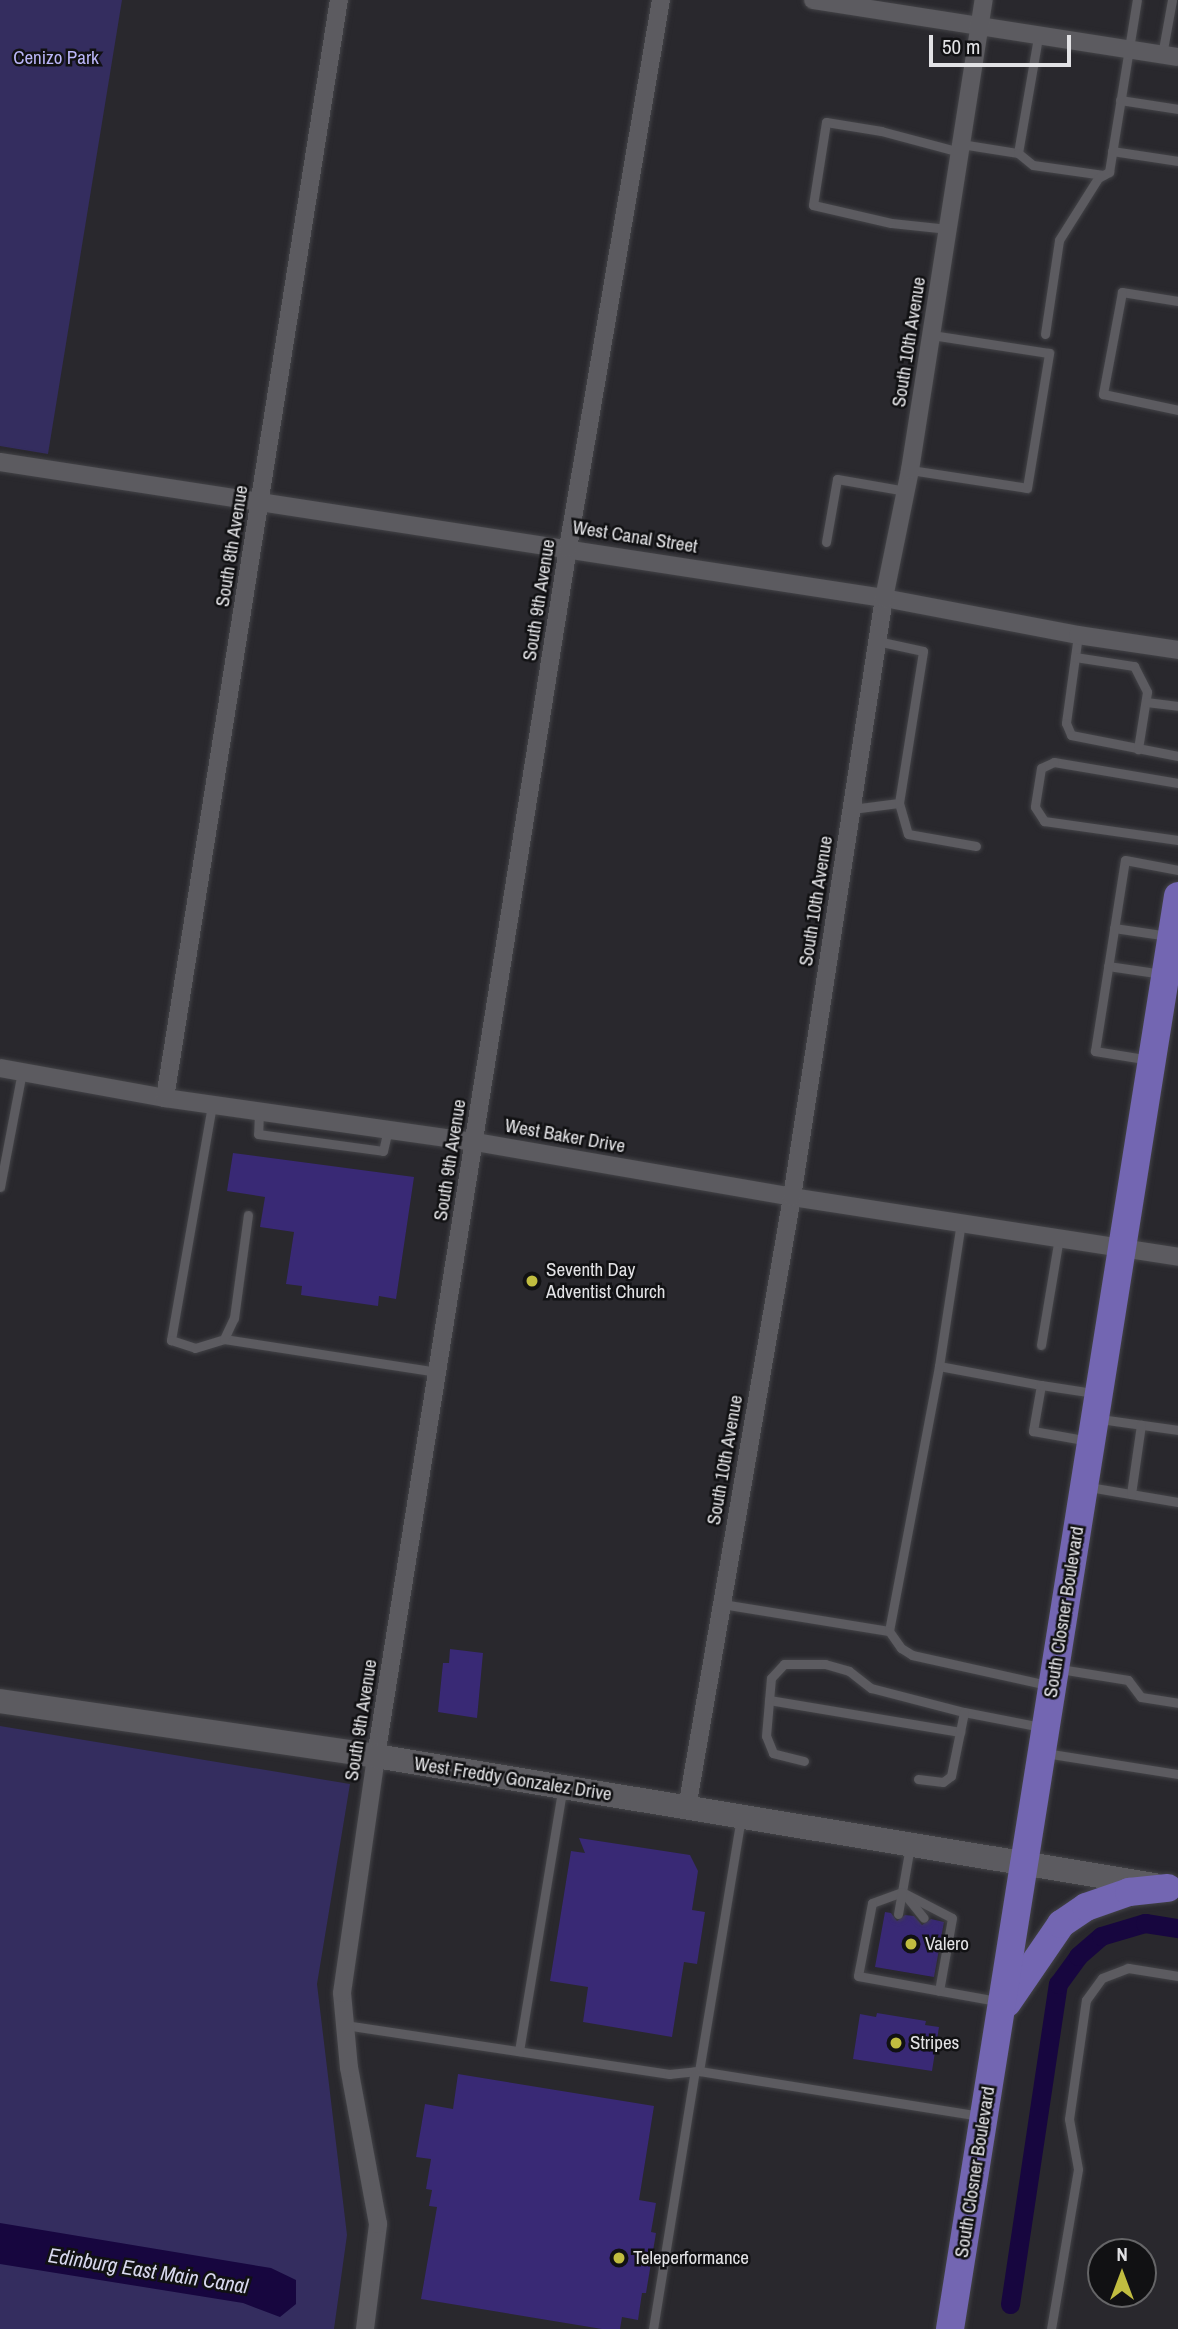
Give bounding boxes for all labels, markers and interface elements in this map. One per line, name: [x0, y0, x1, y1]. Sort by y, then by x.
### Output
scale bar: [933, 21, 1075, 65]
text: 50 m: [942, 32, 980, 61]
park label: Cenizo Park: [13, 47, 99, 69]
street label: South 10th Avenue: [887, 275, 931, 409]
street label: South 8th Avenue: [211, 483, 253, 609]
street label: West Canal Street: [571, 516, 699, 558]
street label: South 9th Avenue: [518, 537, 560, 663]
street label: South 10th Avenue: [794, 834, 838, 968]
street label: South 9th Avenue: [429, 1097, 471, 1223]
street label: West Baker Drive: [503, 1114, 627, 1158]
place label: Seventh Day Adventist Church: [546, 1259, 666, 1303]
marker: Seventh Day Adventist Church: [524, 1273, 540, 1289]
street label: South 10th Avenue: [702, 1393, 748, 1527]
street label: South Closner Boulevard: [1039, 1525, 1089, 1699]
street label: South 9th Avenue: [340, 1657, 382, 1783]
street label: West Freddy Gonzalez Drive: [413, 1752, 613, 1806]
place label: Valero: [925, 1933, 969, 1955]
marker: Valero: [903, 1936, 919, 1952]
place label: Stripes: [910, 2032, 959, 2054]
marker: Stripes: [888, 2035, 904, 2051]
street label: South Closner Boulevard: [950, 2085, 1000, 2259]
north arrow: [1087, 2238, 1157, 2308]
text: N: [1116, 2241, 1128, 2267]
water label: Edinburg East Main Canal: [46, 2243, 250, 2299]
place label: Teleperformance: [633, 2247, 749, 2269]
marker: Teleperformance: [611, 2250, 627, 2266]

